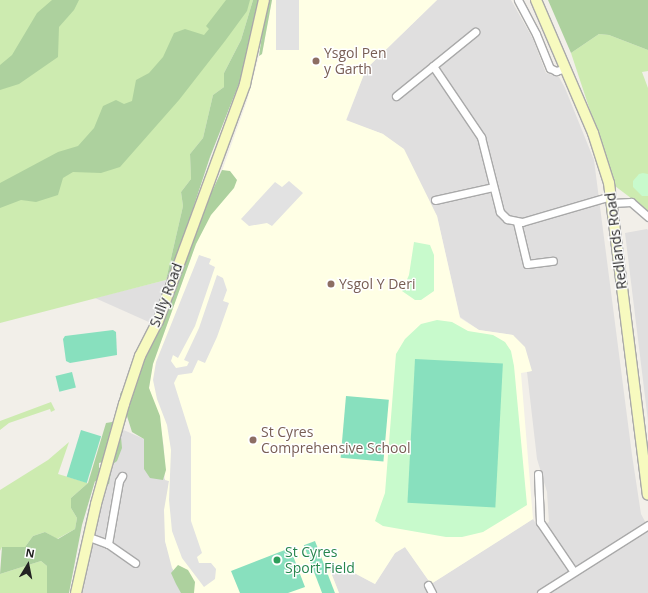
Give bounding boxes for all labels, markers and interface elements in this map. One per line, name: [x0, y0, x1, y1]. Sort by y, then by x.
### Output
place label: Ysgol Pen y Garth: [324, 45, 387, 78]
marker: Ysgol Pen y Garth: [311, 56, 321, 66]
street label: Redlands Road: [602, 192, 630, 290]
street label: Sully Road: [146, 261, 186, 329]
place label: Ysgol Y Deri: [339, 276, 415, 292]
marker: Ysgol Y Deri: [326, 279, 336, 289]
place label: St Cyres Comprehensive School: [261, 424, 410, 456]
marker: St Cyres Comprehensive School: [248, 435, 258, 445]
place label: St Cyres Sport Field: [285, 544, 355, 576]
north arrow: [8, 545, 48, 585]
text: N: [24, 545, 36, 561]
marker: St Cyres Sport Field: [272, 555, 282, 565]

